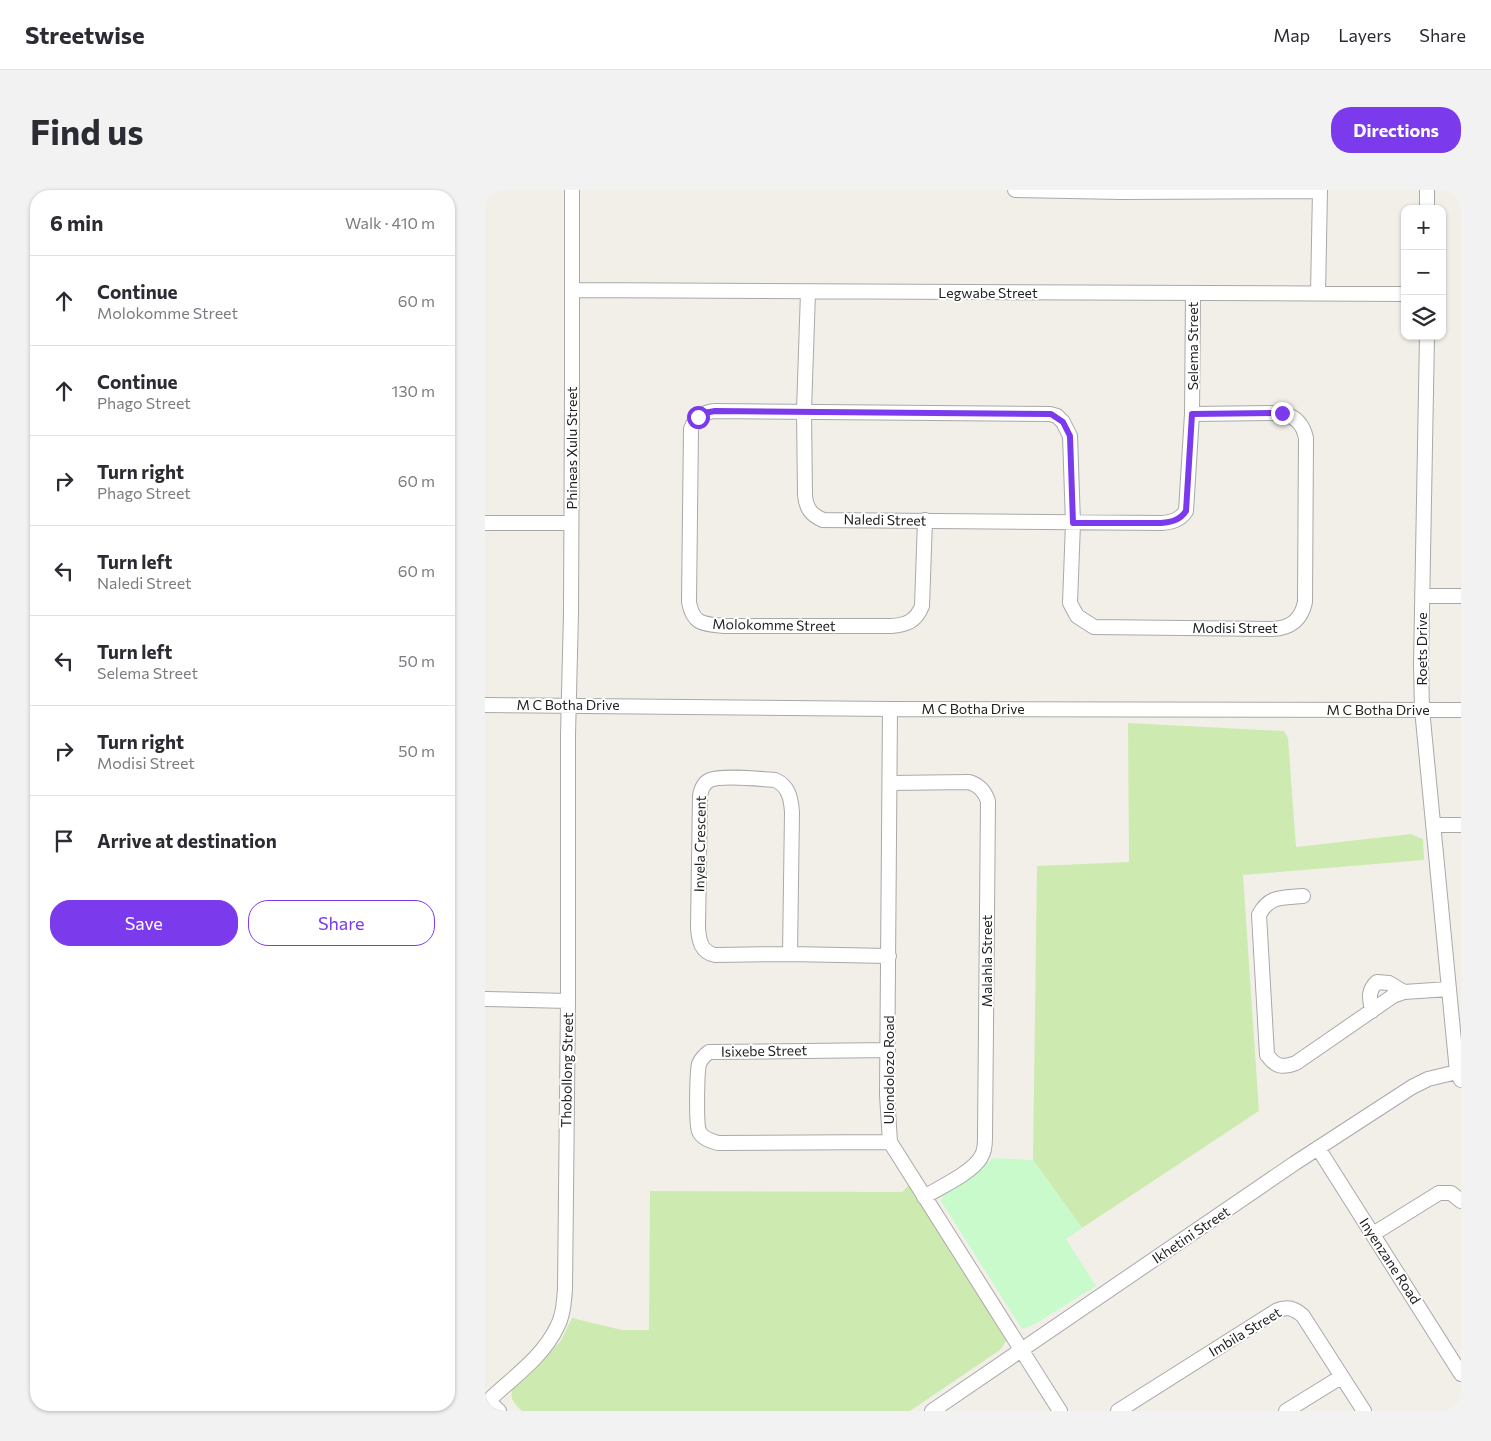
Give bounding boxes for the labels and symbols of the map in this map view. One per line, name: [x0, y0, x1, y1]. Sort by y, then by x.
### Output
street label: Legwabe Street: [938, 284, 1038, 301]
street label: Selema Street: [1184, 302, 1201, 390]
street label: Phineas Xulu Street: [563, 386, 580, 509]
route end: [1271, 402, 1294, 425]
route start: [687, 406, 710, 429]
street label: Naledi Street: [843, 510, 927, 529]
street label: Roets Drive: [1413, 612, 1430, 686]
street label: Molokomme Street: [712, 615, 836, 634]
street label: Modisi Street: [1192, 619, 1278, 636]
street label: M C Botha Drive: [516, 696, 620, 713]
street label: M C Botha Drive: [921, 700, 1025, 717]
street label: M C Botha Drive: [1326, 701, 1430, 718]
street label: Inyela Crescent: [690, 795, 709, 892]
street label: Malahla Street: [978, 914, 995, 1007]
street label: Thobollong Street: [557, 1012, 576, 1128]
street label: Ulondolozo Road: [880, 1015, 897, 1125]
street label: Isixebe Street: [721, 1041, 808, 1060]
street label: Ikhetini Street: [1149, 1202, 1233, 1267]
street label: Inyenzane Road: [1356, 1214, 1425, 1307]
street label: Imbila Street: [1206, 1303, 1284, 1360]

